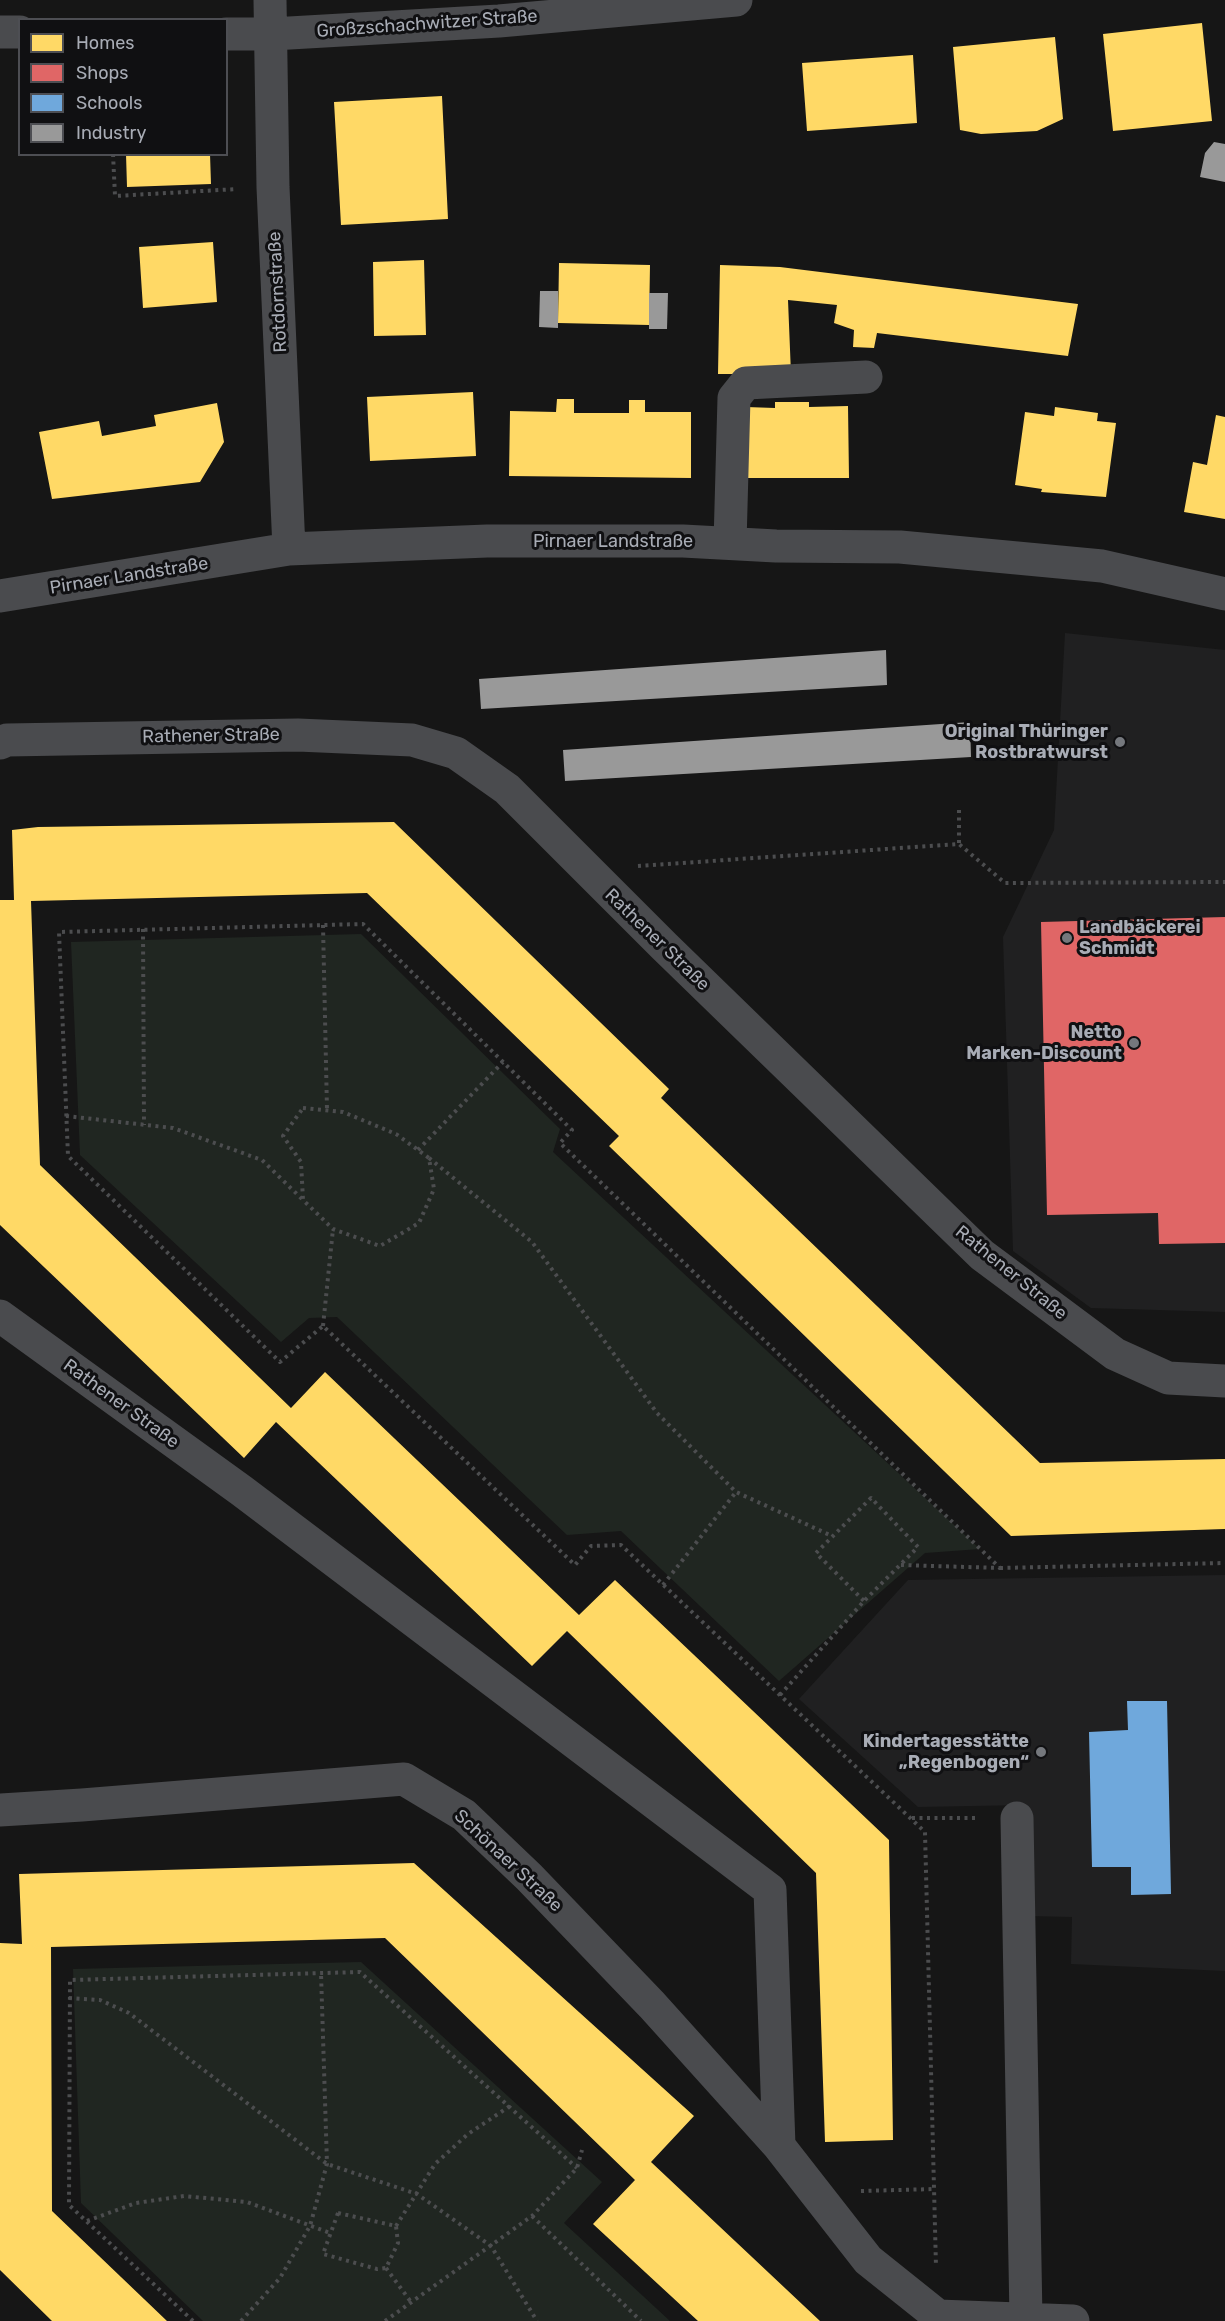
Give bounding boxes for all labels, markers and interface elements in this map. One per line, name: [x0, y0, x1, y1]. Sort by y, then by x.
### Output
street label: Großzschachwitzer Straße: [316, 6, 538, 42]
legend: [18, 18, 228, 156]
text: Homes: [76, 32, 134, 54]
text: Shops: [76, 62, 128, 84]
text: Schools: [76, 92, 142, 114]
text: Industry: [76, 122, 146, 144]
street label: Rotdornstraße: [264, 231, 292, 353]
street label: Pirnaer Landstraße: [533, 531, 693, 553]
street label: Pirnaer Landstraße: [48, 553, 210, 599]
place label: Original Thüringer Rostbratwurst: [945, 721, 1108, 764]
street label: Rathener Straße: [142, 724, 280, 748]
marker: Original Thüringer Rostbratwurst: [1113, 735, 1127, 749]
street label: Rathener Straße: [600, 884, 714, 996]
place label: Landbäckerei Schmidt: [1079, 917, 1201, 960]
marker: Landbäckerei Schmidt: [1060, 931, 1074, 945]
place label: Netto Marken-Discount: [966, 1022, 1122, 1064]
marker: Netto Marken-Discount: [1127, 1036, 1141, 1050]
street label: Rathener Straße: [951, 1221, 1071, 1325]
street label: Rathener Straße: [59, 1355, 183, 1453]
place label: Kindertagesstätte „Regenbogen“: [863, 1731, 1029, 1774]
marker: Kindertagesstätte „Regenbogen“: [1034, 1745, 1048, 1759]
street label: Schönaer Straße: [449, 1805, 567, 1917]

